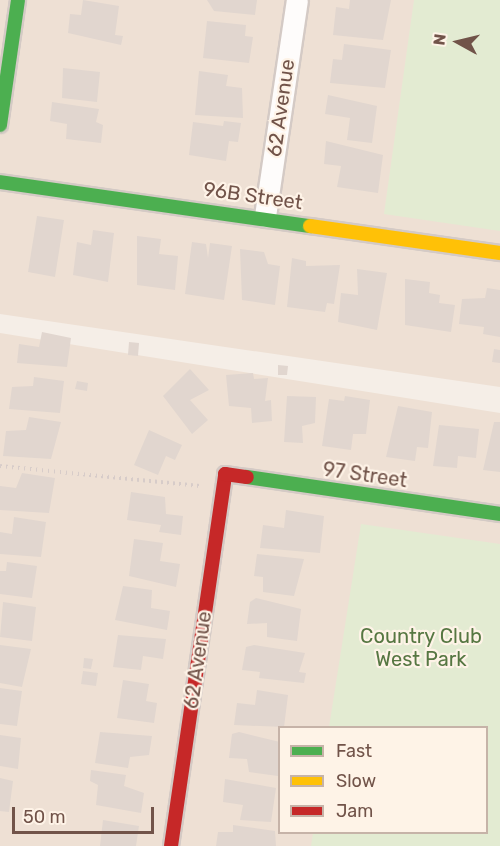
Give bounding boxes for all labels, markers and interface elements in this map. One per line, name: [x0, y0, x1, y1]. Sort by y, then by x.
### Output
north arrow: [428, 12, 488, 72]
text: N: [429, 32, 450, 46]
street label: 62 Avenue: [262, 57, 300, 159]
street label: 96B Street: [202, 177, 304, 215]
street label: 97 Street: [321, 457, 409, 493]
street label: 62 Avenue: [179, 609, 217, 711]
park label: Country Club West Park: [360, 625, 482, 672]
legend: [278, 726, 488, 834]
text: Fast: [336, 740, 372, 762]
text: Slow: [336, 770, 376, 792]
scale bar: [15, 795, 158, 833]
text: Jam: [336, 800, 373, 822]
text: 50 m: [23, 806, 66, 828]

